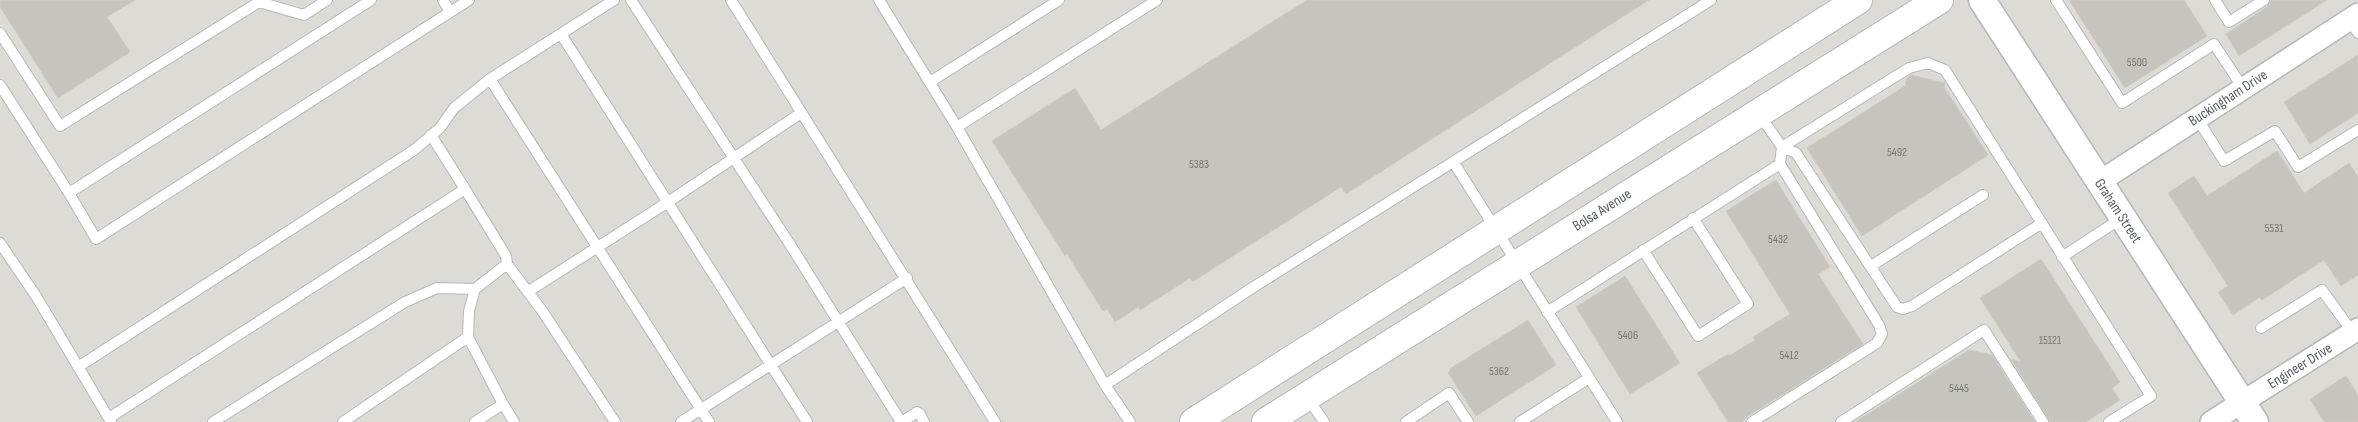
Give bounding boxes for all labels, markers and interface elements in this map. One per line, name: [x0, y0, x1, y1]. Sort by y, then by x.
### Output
house number: 5500: [2127, 55, 2147, 70]
street label: Buckingham Drive: [2185, 65, 2271, 131]
house number: 5492: [1887, 145, 1907, 160]
house number: 5383: [1189, 157, 1209, 172]
street label: Graham Street: [2090, 175, 2146, 247]
street label: Bolsa Avenue: [1569, 184, 1635, 236]
house number: 5531: [2265, 221, 2284, 236]
house number: 5432: [1768, 232, 1788, 247]
house number: 5406: [1618, 328, 1638, 343]
house number: 15121: [2039, 333, 2062, 348]
street label: Engineer Drive: [2264, 339, 2336, 393]
house number: 5412: [1779, 348, 1799, 363]
house number: 5362: [1489, 364, 1509, 379]
house number: 5445: [1949, 381, 1969, 396]

